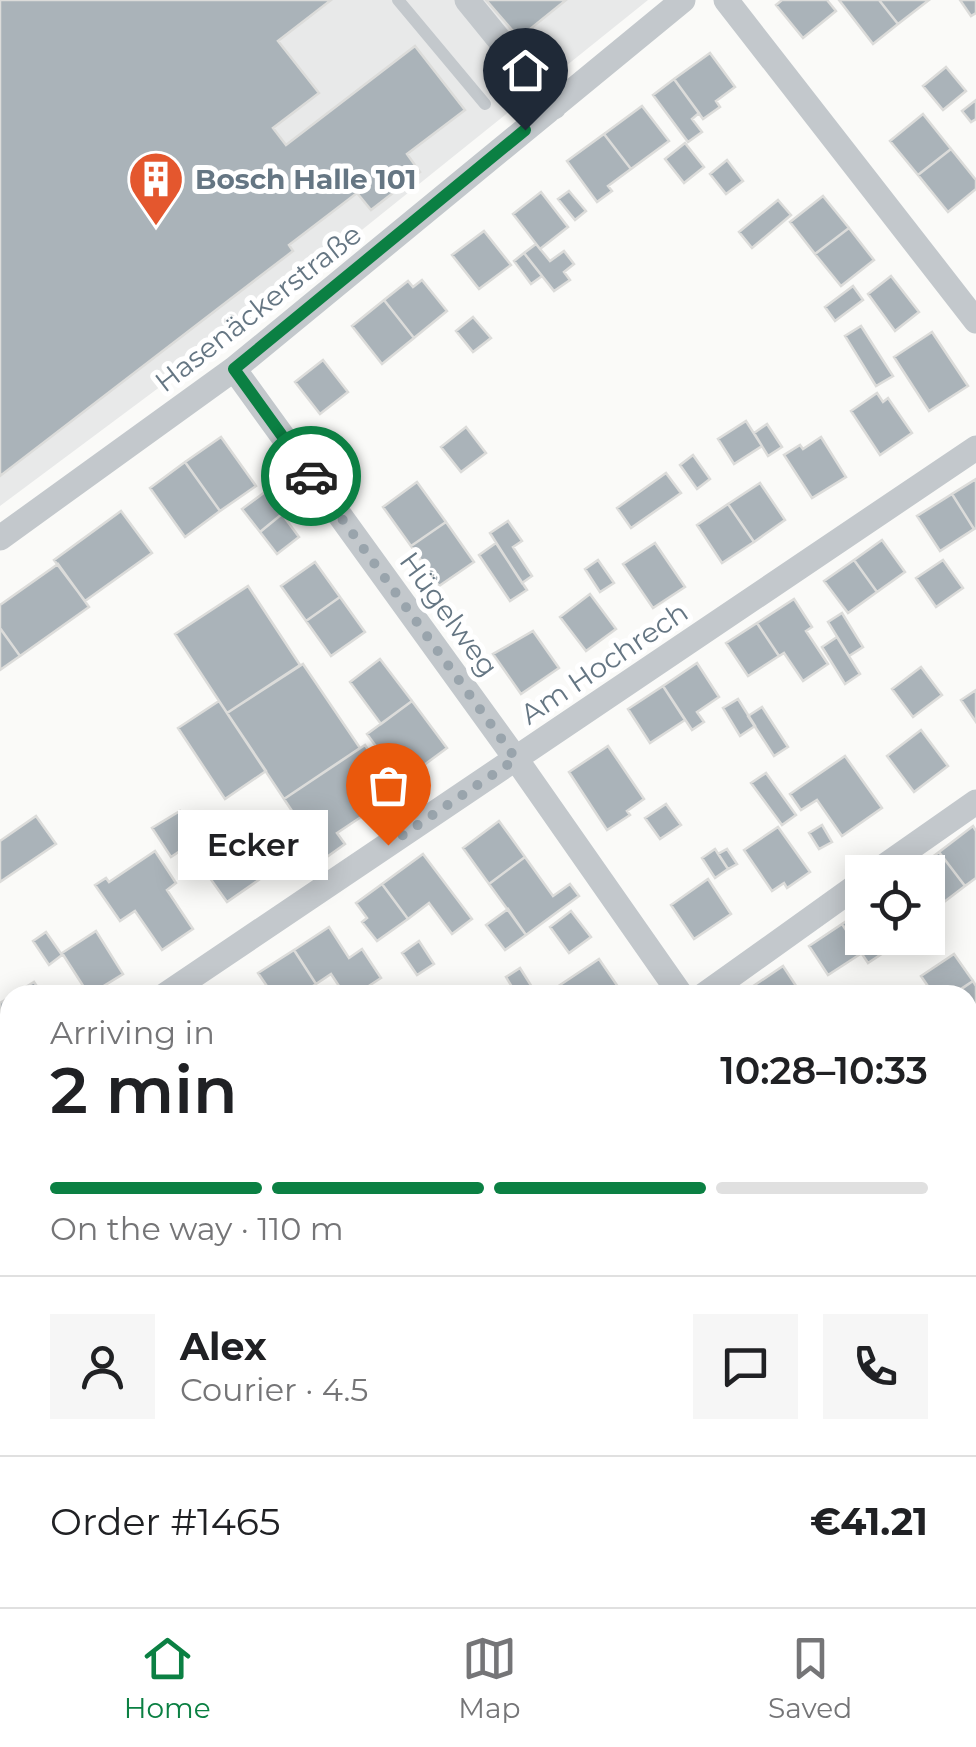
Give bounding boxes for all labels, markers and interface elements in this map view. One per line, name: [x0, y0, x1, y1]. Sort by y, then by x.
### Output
pin: [483, 28, 568, 131]
icon: home: [498, 43, 553, 98]
building icon: Bosch Halle 101: [126, 149, 186, 228]
place label: Bosch Halle 101: [195, 162, 417, 196]
street label: Hasenäckerstraße: [148, 217, 368, 399]
courier: [261, 426, 361, 526]
icon: car: [284, 449, 339, 504]
street label: Hügelweg: [392, 545, 506, 683]
street label: Am Hochrech: [514, 595, 694, 731]
pin: [346, 743, 431, 846]
icon: bag: [361, 758, 416, 813]
callout: Ecker: [178, 810, 328, 880]
text: Ecker: [207, 825, 299, 864]
map controls: [845, 855, 945, 955]
button: locate: [845, 855, 945, 955]
text: Arriving in: [50, 1013, 215, 1052]
text: 10:28–10:33: [720, 1047, 928, 1094]
text: 2 min: [50, 1050, 238, 1129]
text: On the way · 110 m: [50, 1209, 344, 1248]
button: person: [50, 1314, 155, 1419]
button: chat: [693, 1314, 798, 1419]
button: phone: [823, 1314, 928, 1419]
text: Alex: [180, 1323, 267, 1370]
text: Courier · 4.5: [180, 1370, 368, 1409]
text: Order #1465: [50, 1498, 280, 1545]
text: €41.21: [810, 1498, 928, 1545]
tab: Home: [124, 1631, 211, 1725]
tab: Map: [458, 1631, 521, 1725]
tab: Saved: [768, 1631, 852, 1725]

